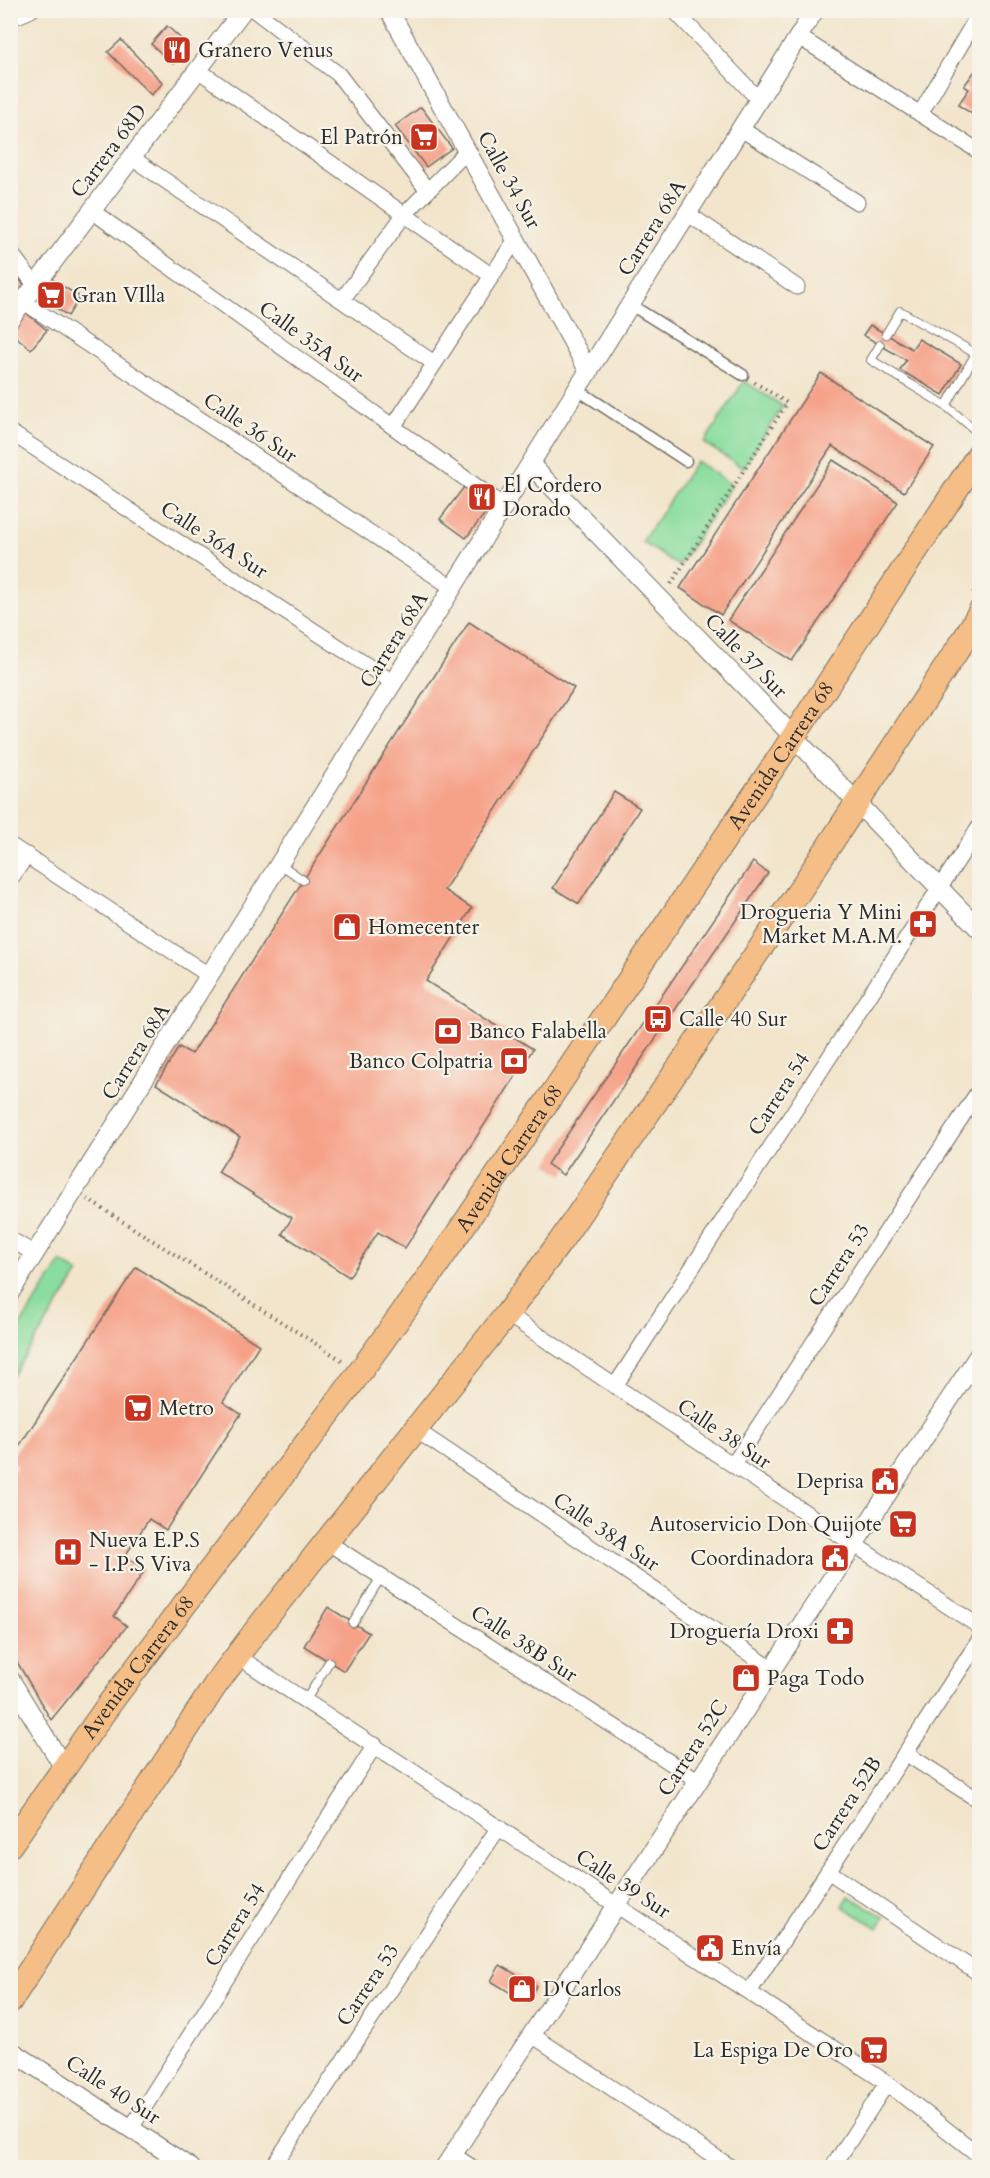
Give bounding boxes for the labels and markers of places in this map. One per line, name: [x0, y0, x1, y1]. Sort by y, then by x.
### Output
restaurant icon: Granero Venus: [161, 34, 193, 66]
place label: Granero Venus: [198, 36, 333, 65]
supermarket icon: El Patrón: [408, 121, 440, 153]
place label: El Patrón: [320, 123, 403, 152]
supermarket icon: Gran VIlla: [35, 279, 67, 311]
place label: Gran VIlla: [72, 281, 165, 310]
place label: El Cordero Dorado: [503, 471, 602, 524]
restaurant icon: El Cordero Dorado: [466, 481, 498, 513]
place label: Drogueria Y Mini Market M.A.M.: [740, 898, 902, 951]
pharmacy icon: Drogueria Y Mini Market M.A.M.: [907, 908, 939, 940]
shop icon: Homecenter: [331, 911, 363, 943]
place label: Homecenter: [368, 913, 479, 942]
bus stop icon: Calle 40 Sur: [642, 1003, 674, 1035]
place label: Calle 40 Sur: [679, 1005, 787, 1034]
bank icon: Banco Falabella: [432, 1015, 464, 1047]
place label: Banco Falabella: [469, 1017, 607, 1046]
bank icon: Banco Colpatria: [498, 1045, 530, 1077]
place label: Banco Colpatria: [349, 1047, 493, 1076]
supermarket icon: Metro: [122, 1392, 154, 1424]
place label: Metro: [159, 1394, 214, 1423]
public building icon: Deprisa: [869, 1465, 901, 1497]
place label: Deprisa: [797, 1467, 864, 1496]
supermarket icon: Autoservicio Don Quijote: [887, 1508, 919, 1540]
place label: Autoservicio Don Quijote: [649, 1510, 882, 1539]
place label: Nueva E.P.S - I.P.S Viva: [89, 1526, 200, 1579]
hospital icon: Nueva E.P.S - I.P.S Viva: [52, 1536, 84, 1568]
public building icon: Coordinadora: [819, 1542, 851, 1574]
place label: Coordinadora: [690, 1544, 814, 1573]
pharmacy icon: Droguería Droxi: [824, 1615, 856, 1647]
place label: Droguería Droxi: [669, 1617, 819, 1646]
shop icon: Paga Todo: [730, 1662, 762, 1694]
place label: Paga Todo: [767, 1664, 864, 1693]
public building icon: Envía: [694, 1932, 726, 1964]
place label: Envía: [731, 1934, 782, 1963]
shop icon: D'Carlos: [506, 1973, 538, 2005]
place label: D'Carlos: [543, 1975, 621, 2004]
supermarket icon: La Espiga De Oro: [858, 2034, 890, 2066]
place label: La Espiga De Oro: [693, 2036, 853, 2065]

